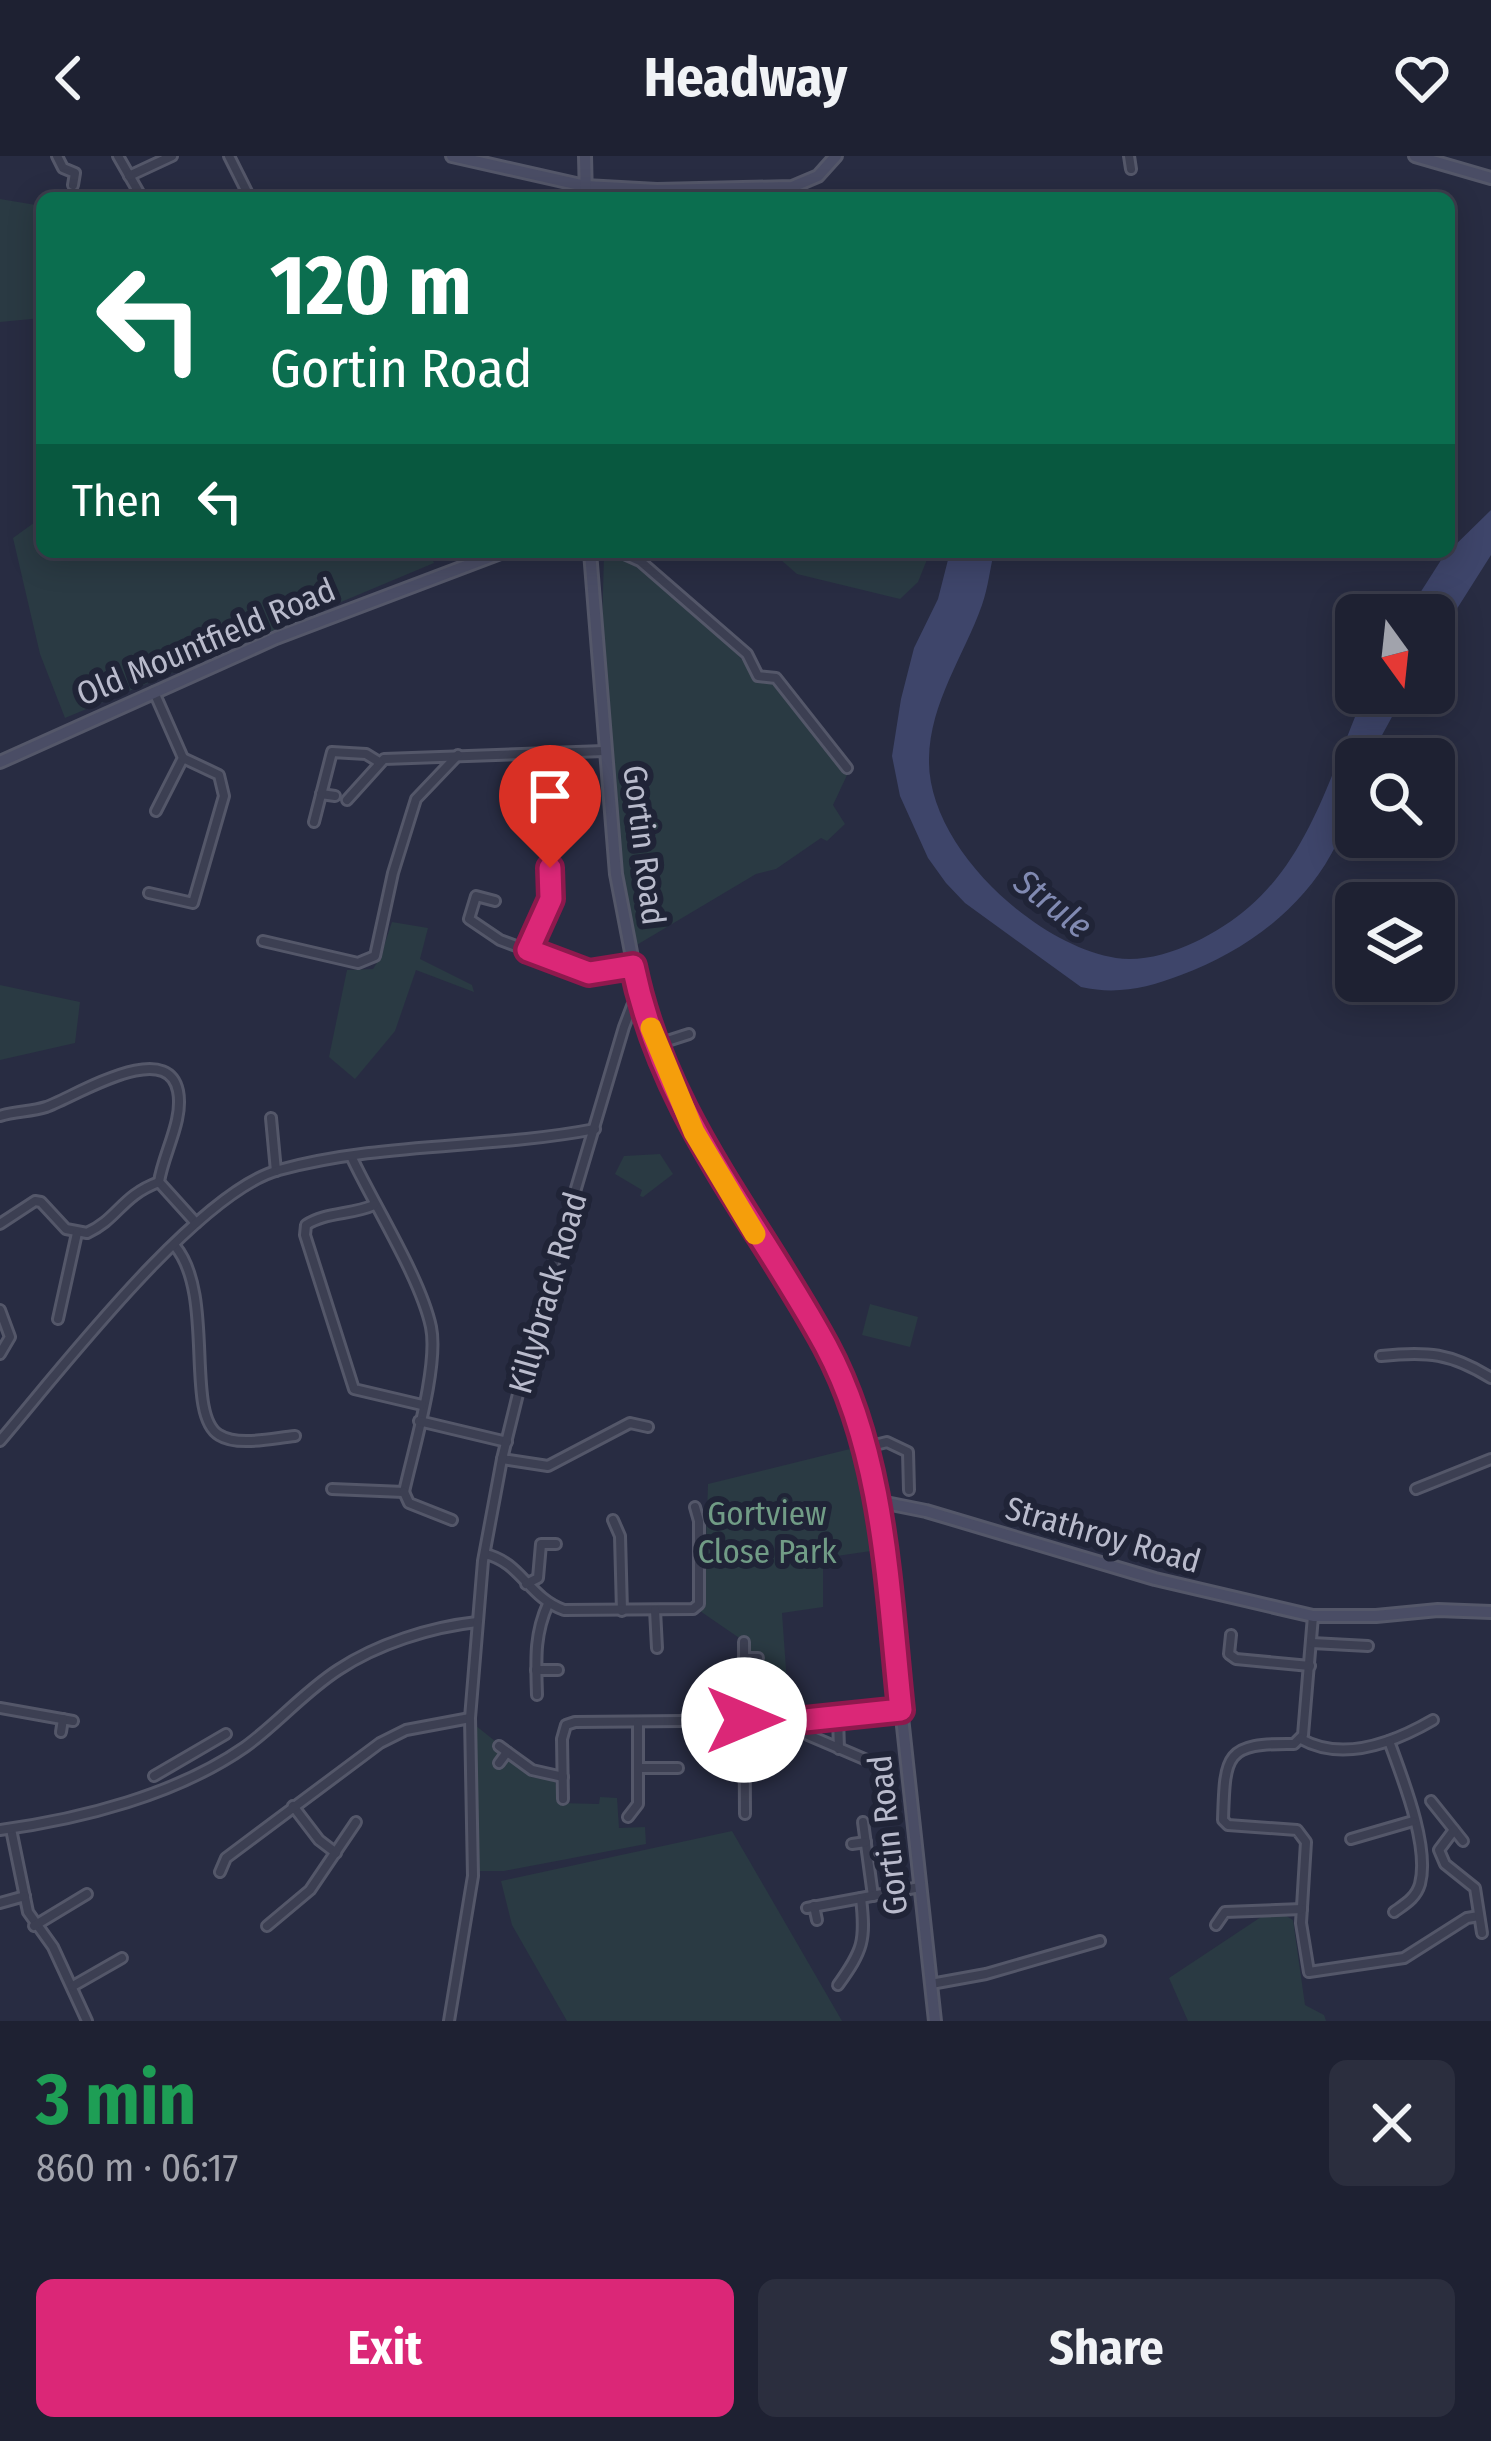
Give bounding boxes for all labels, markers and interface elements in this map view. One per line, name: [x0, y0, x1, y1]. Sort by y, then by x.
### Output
icon: back: [36, 45, 102, 111]
icon: heart: [1389, 45, 1455, 111]
text: Headway: [644, 46, 847, 110]
text: 120 m: [270, 235, 472, 336]
icon: left: [72, 240, 228, 396]
text: Gortin Road: [270, 337, 533, 401]
icon: left: [187, 468, 253, 534]
text: Then: [72, 474, 163, 528]
street label: Old Mountfield Road: [71, 569, 341, 715]
north arrow: [1335, 594, 1455, 714]
map controls: [1335, 594, 1455, 1002]
button: search: [1335, 738, 1455, 858]
pin: [499, 745, 601, 868]
icon: arrive: [517, 763, 583, 829]
street label: Gortin Road: [614, 763, 674, 927]
water label: Strule: [1004, 859, 1101, 948]
button: layers: [1335, 882, 1455, 1002]
street label: Killybrack Road: [500, 1188, 596, 1398]
street label: Strathroy Road: [1001, 1488, 1205, 1582]
park label: Gortview Close Park: [697, 1494, 837, 1572]
position arrow: [681, 1657, 807, 1783]
street label: Gortin Road: [860, 1753, 916, 1917]
text: 3 min: [36, 2057, 196, 2143]
button: close: [1329, 2060, 1455, 2186]
text: 860 m · 06:17: [36, 2145, 238, 2191]
button: Exit: [36, 2279, 734, 2417]
button: Share: [758, 2279, 1455, 2417]

